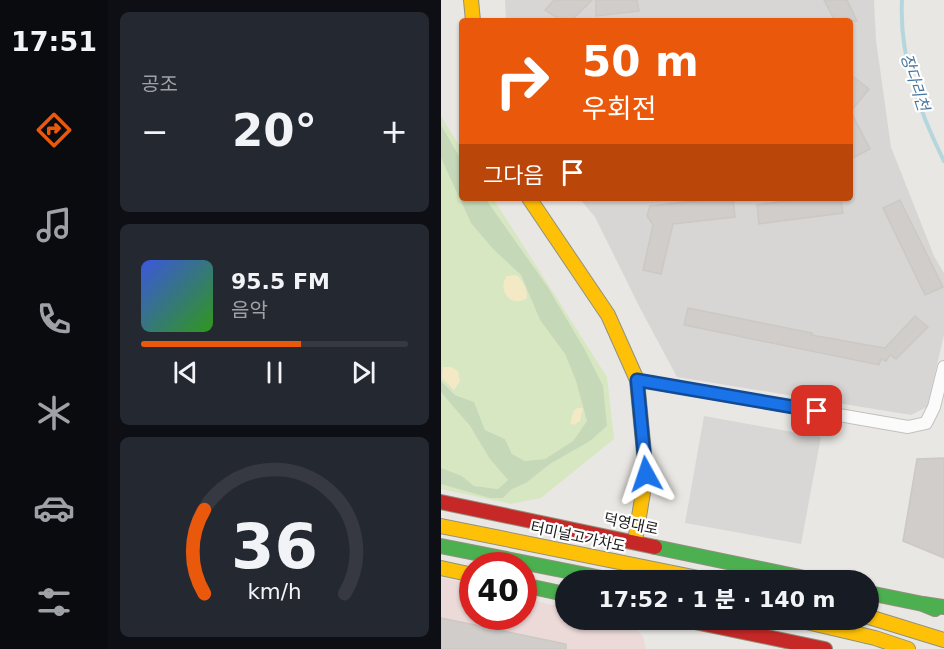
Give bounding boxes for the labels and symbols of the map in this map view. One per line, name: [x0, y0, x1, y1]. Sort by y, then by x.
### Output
water label: 장다리천: [897, 51, 934, 115]
pin: [791, 385, 842, 436]
position arrow: [614, 442, 678, 506]
street label: 덕영대로: [602, 509, 660, 539]
street label: 터미널고가차도: [529, 518, 627, 556]
speed limit sign: 40: [459, 552, 537, 630]

